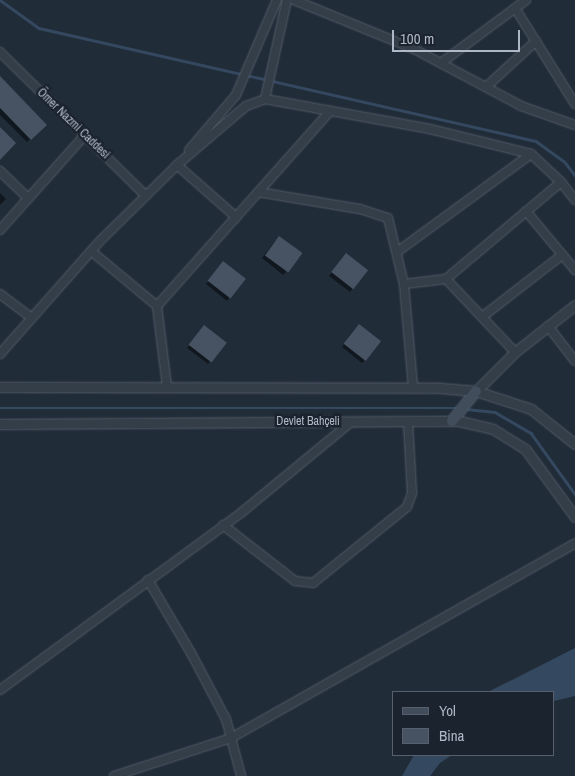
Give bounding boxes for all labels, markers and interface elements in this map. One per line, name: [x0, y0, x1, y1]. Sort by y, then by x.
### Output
scale bar: [395, 20, 522, 52]
text: 100 m: [400, 28, 434, 49]
street label: Ömer Nazmi Caddesi: [34, 86, 112, 162]
street label: Devlet Bahçeli: [276, 415, 340, 429]
legend: [392, 691, 555, 756]
text: Yol: [439, 700, 456, 721]
text: Bina: [439, 725, 464, 746]

